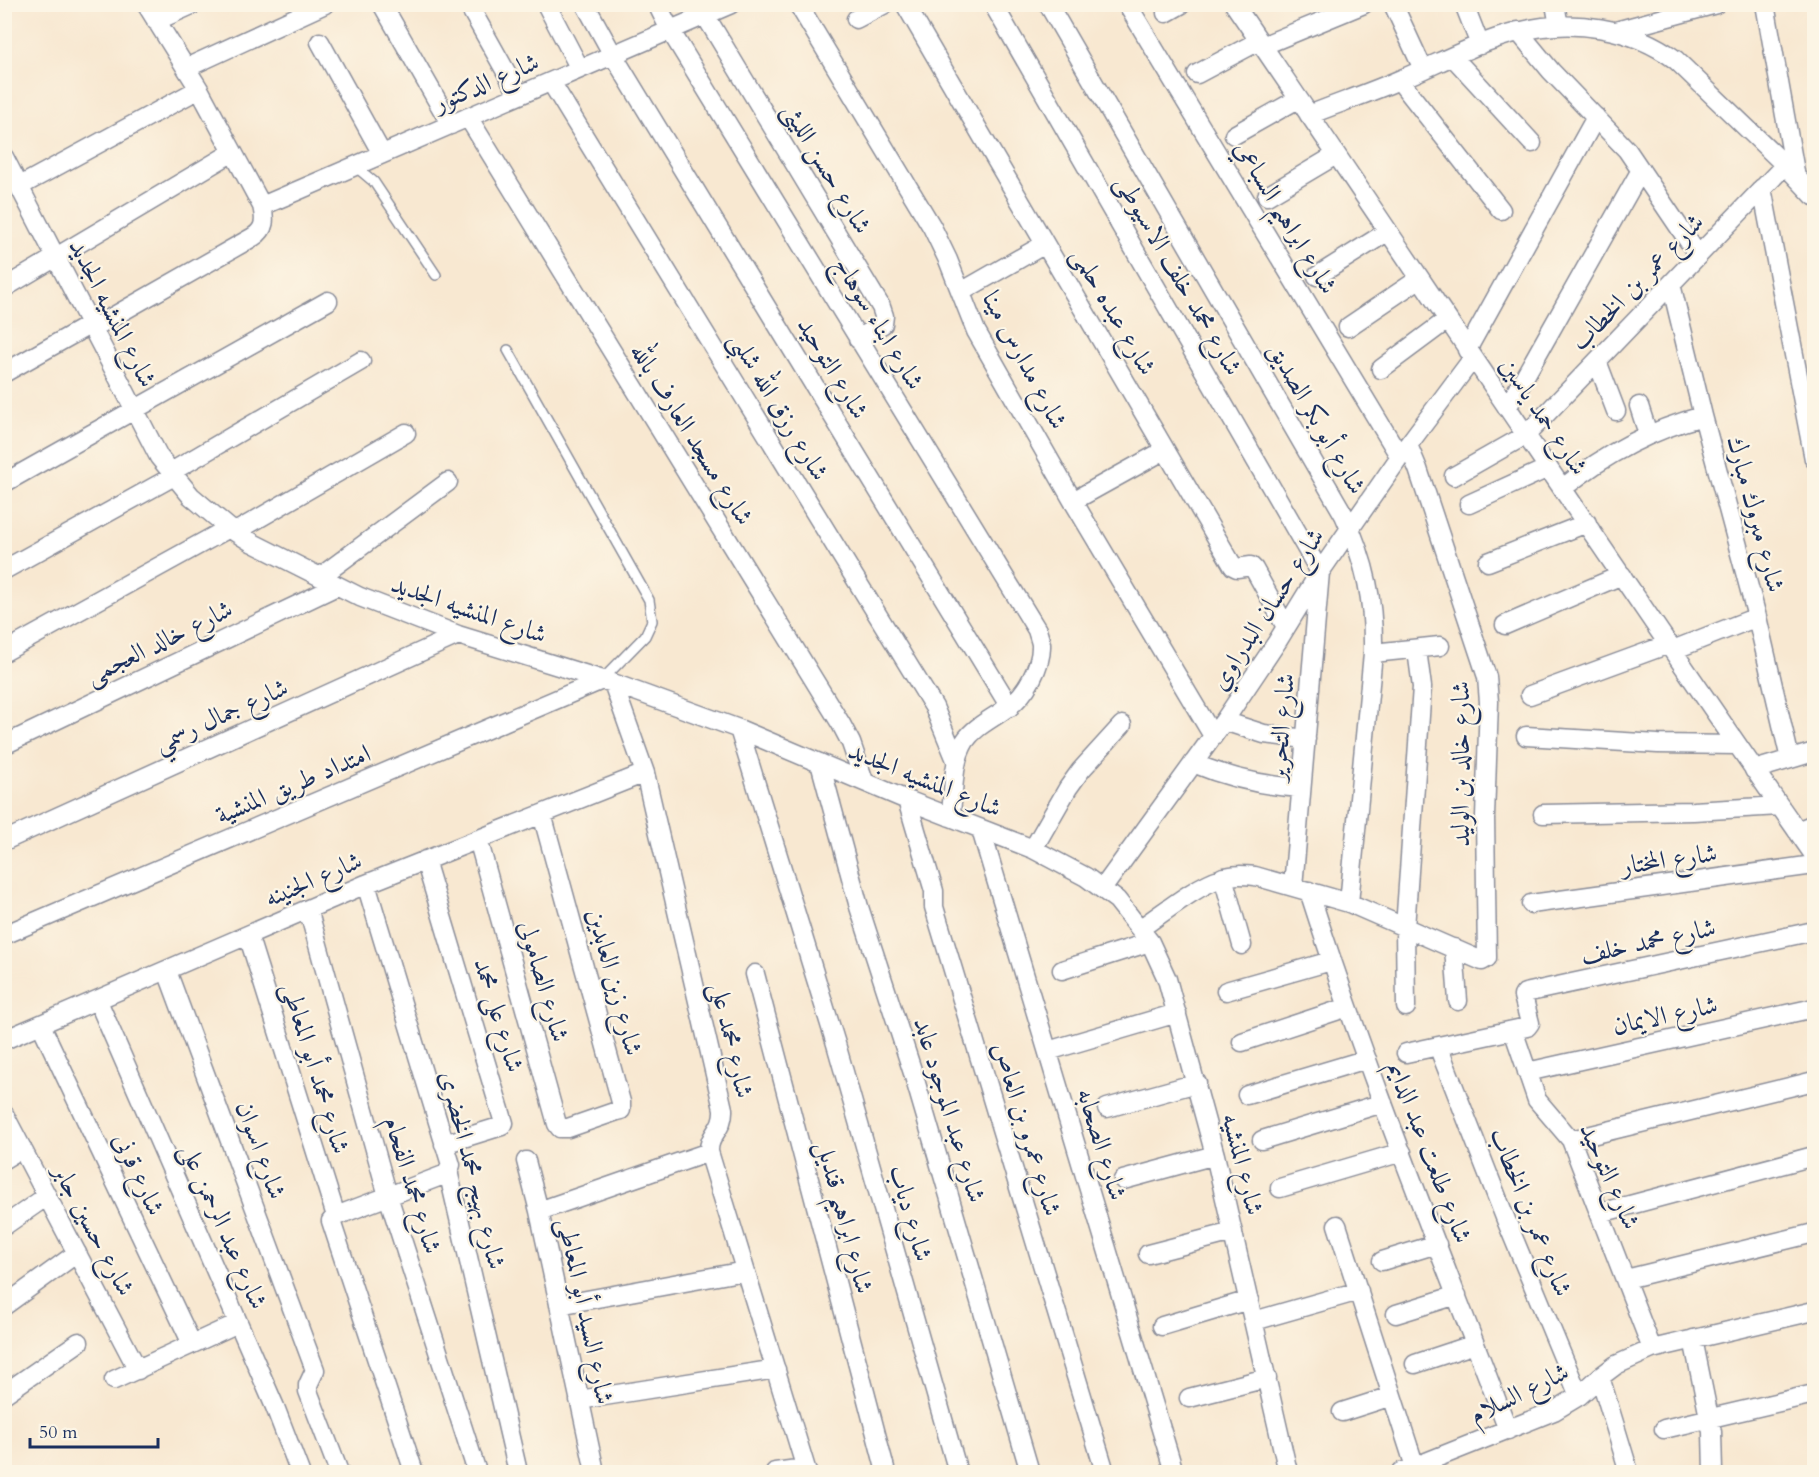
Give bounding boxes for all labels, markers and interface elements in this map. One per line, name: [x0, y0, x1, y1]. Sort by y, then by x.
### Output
street label: شارع الدكتور: [425, 44, 546, 125]
street label: شارع حسن الليثى: [771, 96, 880, 242]
street label: شارع ابراهيم السباعي: [1219, 133, 1346, 305]
street label: شارع محمد خلف الاسيوطى: [1104, 168, 1251, 384]
street label: شارع عمر بن الخطاب: [1562, 205, 1715, 361]
street label: شارع المنشيه الجديد: [57, 233, 165, 395]
street label: شارع عبده حلمى: [1060, 240, 1165, 384]
street label: شارع ابناء سوهاج: [820, 250, 933, 399]
street label: شارع مدارس مينا: [970, 285, 1076, 437]
street label: شارع التوحيد: [785, 310, 877, 428]
street label: شارع رزق الله شلبى: [717, 323, 840, 489]
street label: شارع مسجد العارف بالله: [618, 335, 765, 534]
street label: شارع أبو بكر الصديق: [1256, 336, 1375, 502]
street label: شارع حمد ياسين: [1488, 350, 1596, 484]
street label: شارع مبروك مبارك: [1714, 432, 1794, 597]
street label: شارع حسان البدراوي: [1201, 521, 1336, 699]
street label: شارع المنشيه الجديد: [385, 566, 552, 656]
street label: شارع خالد العجمى: [79, 591, 240, 696]
street label: شارع جمال رسمي: [148, 670, 296, 767]
street label: شارع التحرير: [1259, 672, 1307, 786]
street label: شارع خالد بن الوليد: [1443, 681, 1482, 847]
street label: شارع المنشيه الجديد: [842, 732, 1007, 829]
street label: امتداد طريق المنشية: [210, 736, 376, 832]
street label: شارع المختار: [1616, 835, 1720, 887]
street label: شارع الجنينه: [259, 843, 369, 919]
street label: شارع زين العابدين: [575, 905, 651, 1060]
street label: شارع محمد خلف: [1577, 910, 1720, 976]
street label: شارع الصامولى: [506, 916, 578, 1047]
street label: شارع على محمد: [461, 954, 533, 1078]
street label: شارع محمد أبو المعاطى: [269, 978, 359, 1159]
street label: شارع محمد على: [698, 979, 762, 1102]
street label: شارع الايمان: [1609, 987, 1722, 1047]
street label: شارع عبد الموجود عابد: [901, 1013, 995, 1208]
street label: شارع عمرو بن العاص: [980, 1038, 1070, 1222]
street label: شارع طلعت عبد الدايم: [1375, 1056, 1481, 1250]
street label: شارع بهيج محمد الخضرى: [426, 1067, 515, 1274]
street label: شارع الصحابه: [1065, 1084, 1136, 1206]
street label: شارع اسوان: [223, 1096, 295, 1205]
street label: شارع المنشيه: [1210, 1109, 1273, 1220]
street label: شارع محمد الفحام: [371, 1112, 450, 1259]
street label: شارع التوحيد: [1567, 1117, 1649, 1236]
street label: شارع عمر بن الخطاب: [1478, 1122, 1581, 1303]
street label: شارع قرنى: [101, 1127, 173, 1223]
street label: شارع عبد الرحمن على: [168, 1137, 276, 1316]
street label: شارع ابراهيم قنديل: [800, 1137, 882, 1299]
street label: شارع حسين جابر: [40, 1155, 143, 1304]
street label: شارع دياب: [877, 1161, 941, 1266]
street label: شارع السيد أبو المعاطى: [545, 1214, 623, 1408]
street label: شارع السلام: [1463, 1354, 1577, 1437]
scale bar: [30, 1411, 158, 1449]
text: 50 m: [39, 1420, 78, 1445]

